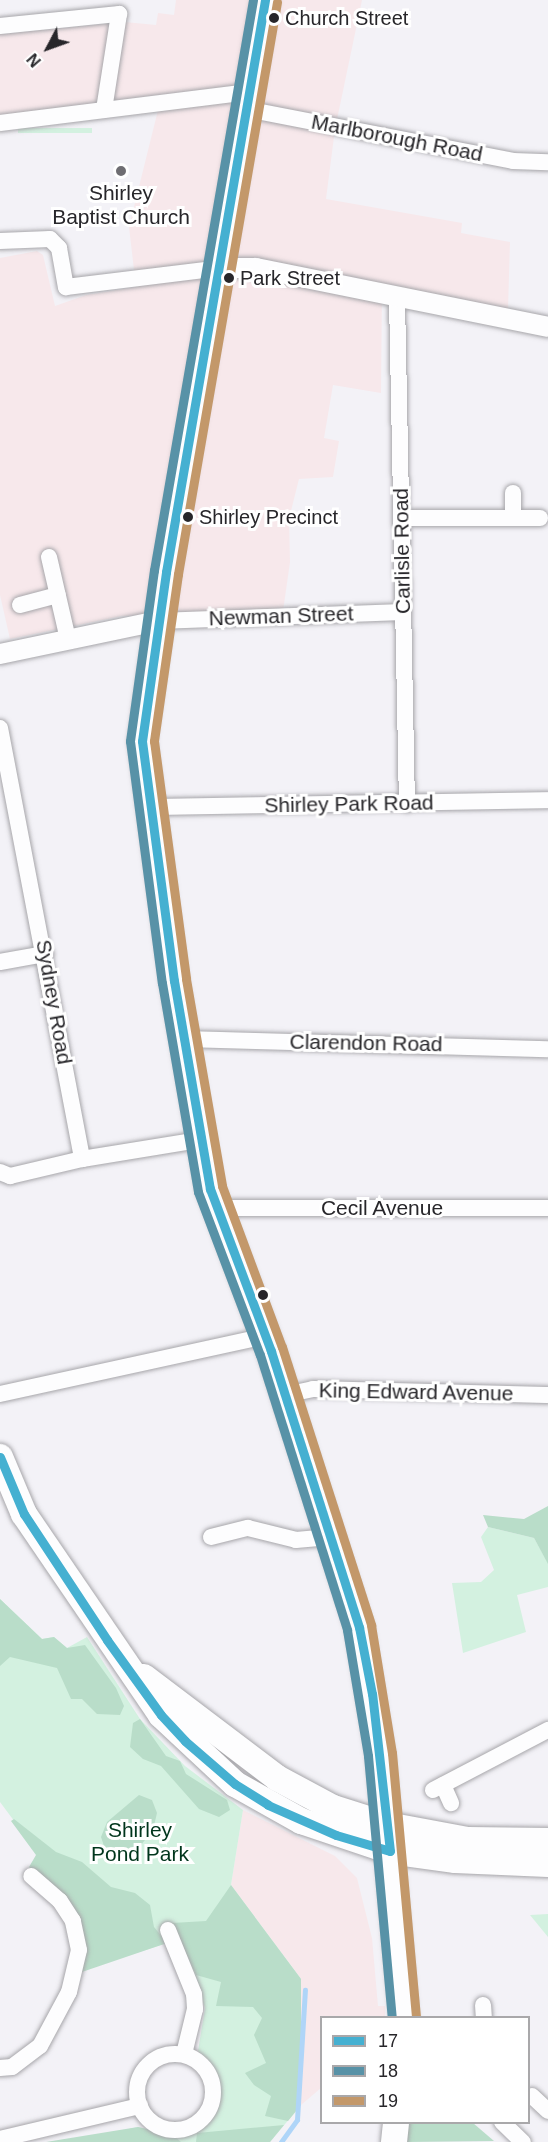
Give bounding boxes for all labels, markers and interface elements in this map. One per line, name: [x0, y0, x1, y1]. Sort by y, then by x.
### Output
place label: Church Street: [285, 6, 408, 30]
marker: Church Street: [268, 12, 280, 24]
north arrow: [18, 18, 78, 78]
text: N: [24, 50, 44, 70]
street label: Marlborough Road: [309, 109, 485, 167]
marker: Shirley Baptist Church: [114, 164, 128, 178]
place label: Shirley Baptist Church: [52, 180, 190, 230]
place label: Park Street: [240, 266, 340, 290]
marker: Park Street: [223, 272, 235, 284]
street label: Carlisle Road: [388, 488, 416, 614]
place label: Shirley Precinct: [199, 505, 338, 529]
marker: Shirley Precinct: [182, 511, 194, 523]
street label: Newman Street: [208, 601, 354, 631]
street label: Shirley Park Road: [264, 790, 434, 818]
street label: Sydney Road: [31, 938, 77, 1066]
street label: Clarendon Road: [289, 1029, 443, 1057]
street label: Cecil Avenue: [320, 1195, 444, 1221]
unlabelled marker: [257, 1289, 269, 1301]
street label: King Edward Avenue: [318, 1378, 514, 1406]
park label: Shirley Pond Park: [91, 1817, 189, 1867]
legend: [320, 2016, 530, 2124]
text: 17: [378, 2031, 398, 2051]
text: 18: [378, 2061, 398, 2081]
text: 19: [378, 2091, 398, 2111]

